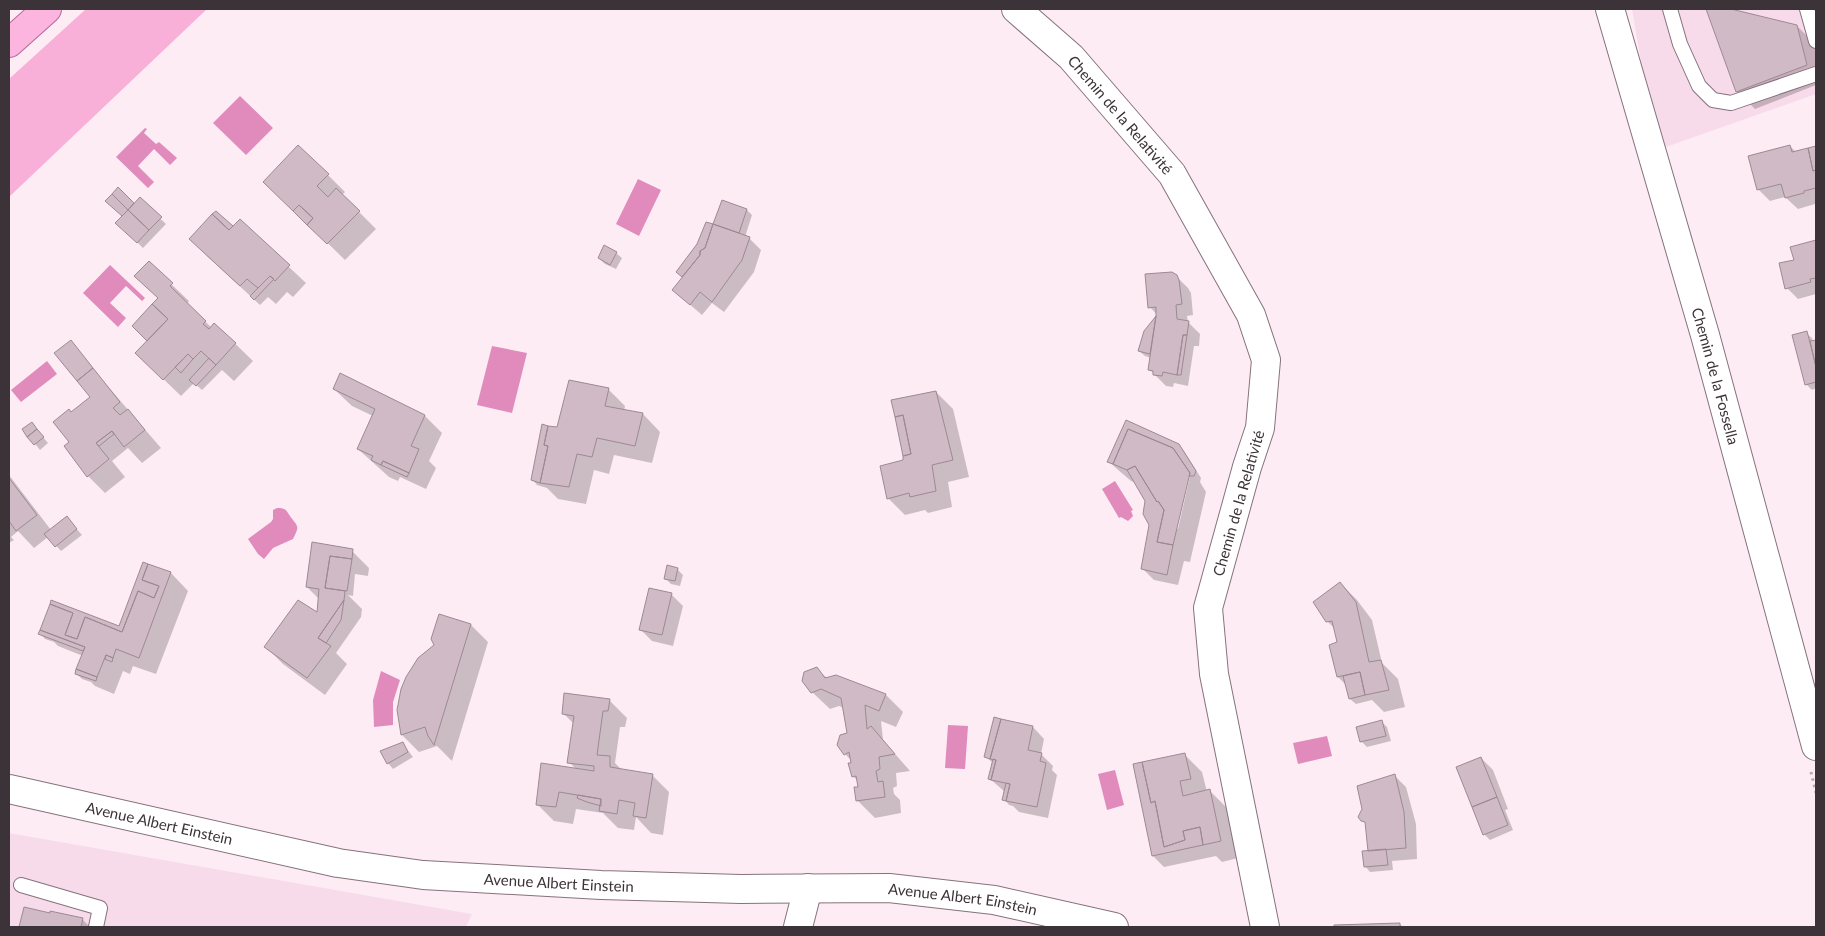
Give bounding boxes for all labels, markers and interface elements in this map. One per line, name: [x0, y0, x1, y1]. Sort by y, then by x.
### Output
street label: Chemin de la Relativité: [1064, 51, 1177, 178]
street label: Chemin de la Fossella: [1688, 305, 1743, 447]
street label: Chemin de la Relativité: [1209, 428, 1267, 578]
street label: Avenue Albert Einstein: [84, 798, 234, 848]
street label: Avenue Albert Einstein: [483, 869, 634, 895]
street label: Avenue Albert Einstein: [888, 879, 1039, 918]

